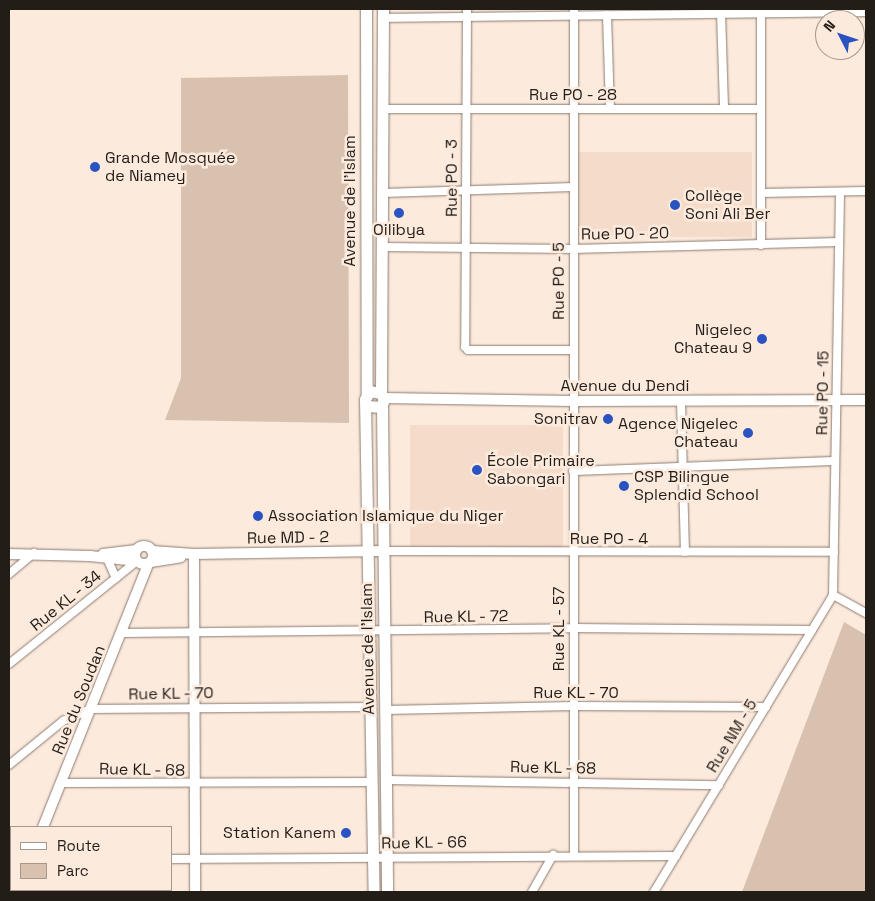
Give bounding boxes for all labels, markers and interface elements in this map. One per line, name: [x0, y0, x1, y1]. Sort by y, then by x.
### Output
north arrow: [815, 10, 865, 60]
text: N: [820, 16, 839, 35]
street label: Rue PO - 28: [529, 85, 617, 105]
street label: Avenue de l'Islam: [340, 135, 360, 267]
street label: Rue PO - 3: [442, 139, 462, 217]
place label: Grande Mosquée de Niamey: [105, 148, 235, 186]
marker: Grande Mosquée de Niamey: [89, 161, 101, 173]
place label: Collège Soni Ali Ber: [685, 186, 771, 224]
marker: Collège Soni Ali Ber: [669, 199, 681, 211]
marker: Oilibya: [393, 207, 405, 219]
place label: Oilibya: [373, 220, 425, 240]
street label: Rue PO - 20: [580, 224, 670, 244]
street label: Rue PO - 5: [549, 242, 569, 320]
place label: Nigelec Chateau 9: [674, 320, 752, 358]
marker: Nigelec Chateau 9: [756, 333, 768, 345]
street label: Rue PO - 15: [813, 350, 833, 436]
street label: Avenue du Dendi: [561, 376, 689, 396]
place label: Sonitrav: [534, 409, 598, 429]
marker: Sonitrav: [602, 413, 614, 425]
place label: Agence Nigelec Chateau: [618, 414, 738, 452]
marker: Agence Nigelec Chateau: [742, 427, 754, 439]
place label: École Primaire Sabongari: [487, 451, 595, 489]
marker: École Primaire Sabongari: [471, 464, 483, 476]
place label: CSP Bilingue Splendid School: [634, 467, 759, 505]
marker: CSP Bilingue Splendid School: [618, 480, 630, 492]
place label: Association Islamique du Niger: [268, 506, 503, 526]
marker: Association Islamique du Niger: [252, 510, 264, 522]
street label: Rue MD - 2: [246, 528, 330, 548]
street label: Rue PO - 4: [569, 529, 649, 549]
street label: Rue KL - 34: [26, 566, 106, 636]
street label: Avenue de l'Islam: [357, 583, 379, 715]
street label: Rue KL - 57: [549, 586, 569, 672]
street label: Rue KL - 72: [423, 607, 509, 627]
street label: Rue du Soudan: [48, 642, 110, 758]
street label: Rue KL - 70: [533, 683, 619, 703]
street label: Rue KL - 70: [128, 684, 214, 704]
street label: Rue NM - 5: [702, 695, 762, 777]
street label: Rue KL - 68: [509, 758, 597, 778]
street label: Rue KL - 68: [98, 760, 186, 780]
place label: Station Kanem: [223, 823, 336, 843]
legend: [10, 826, 172, 891]
marker: Station Kanem: [340, 827, 352, 839]
street label: Rue KL - 66: [380, 833, 468, 853]
text: Route: [57, 836, 100, 855]
text: Parc: [57, 861, 89, 880]

